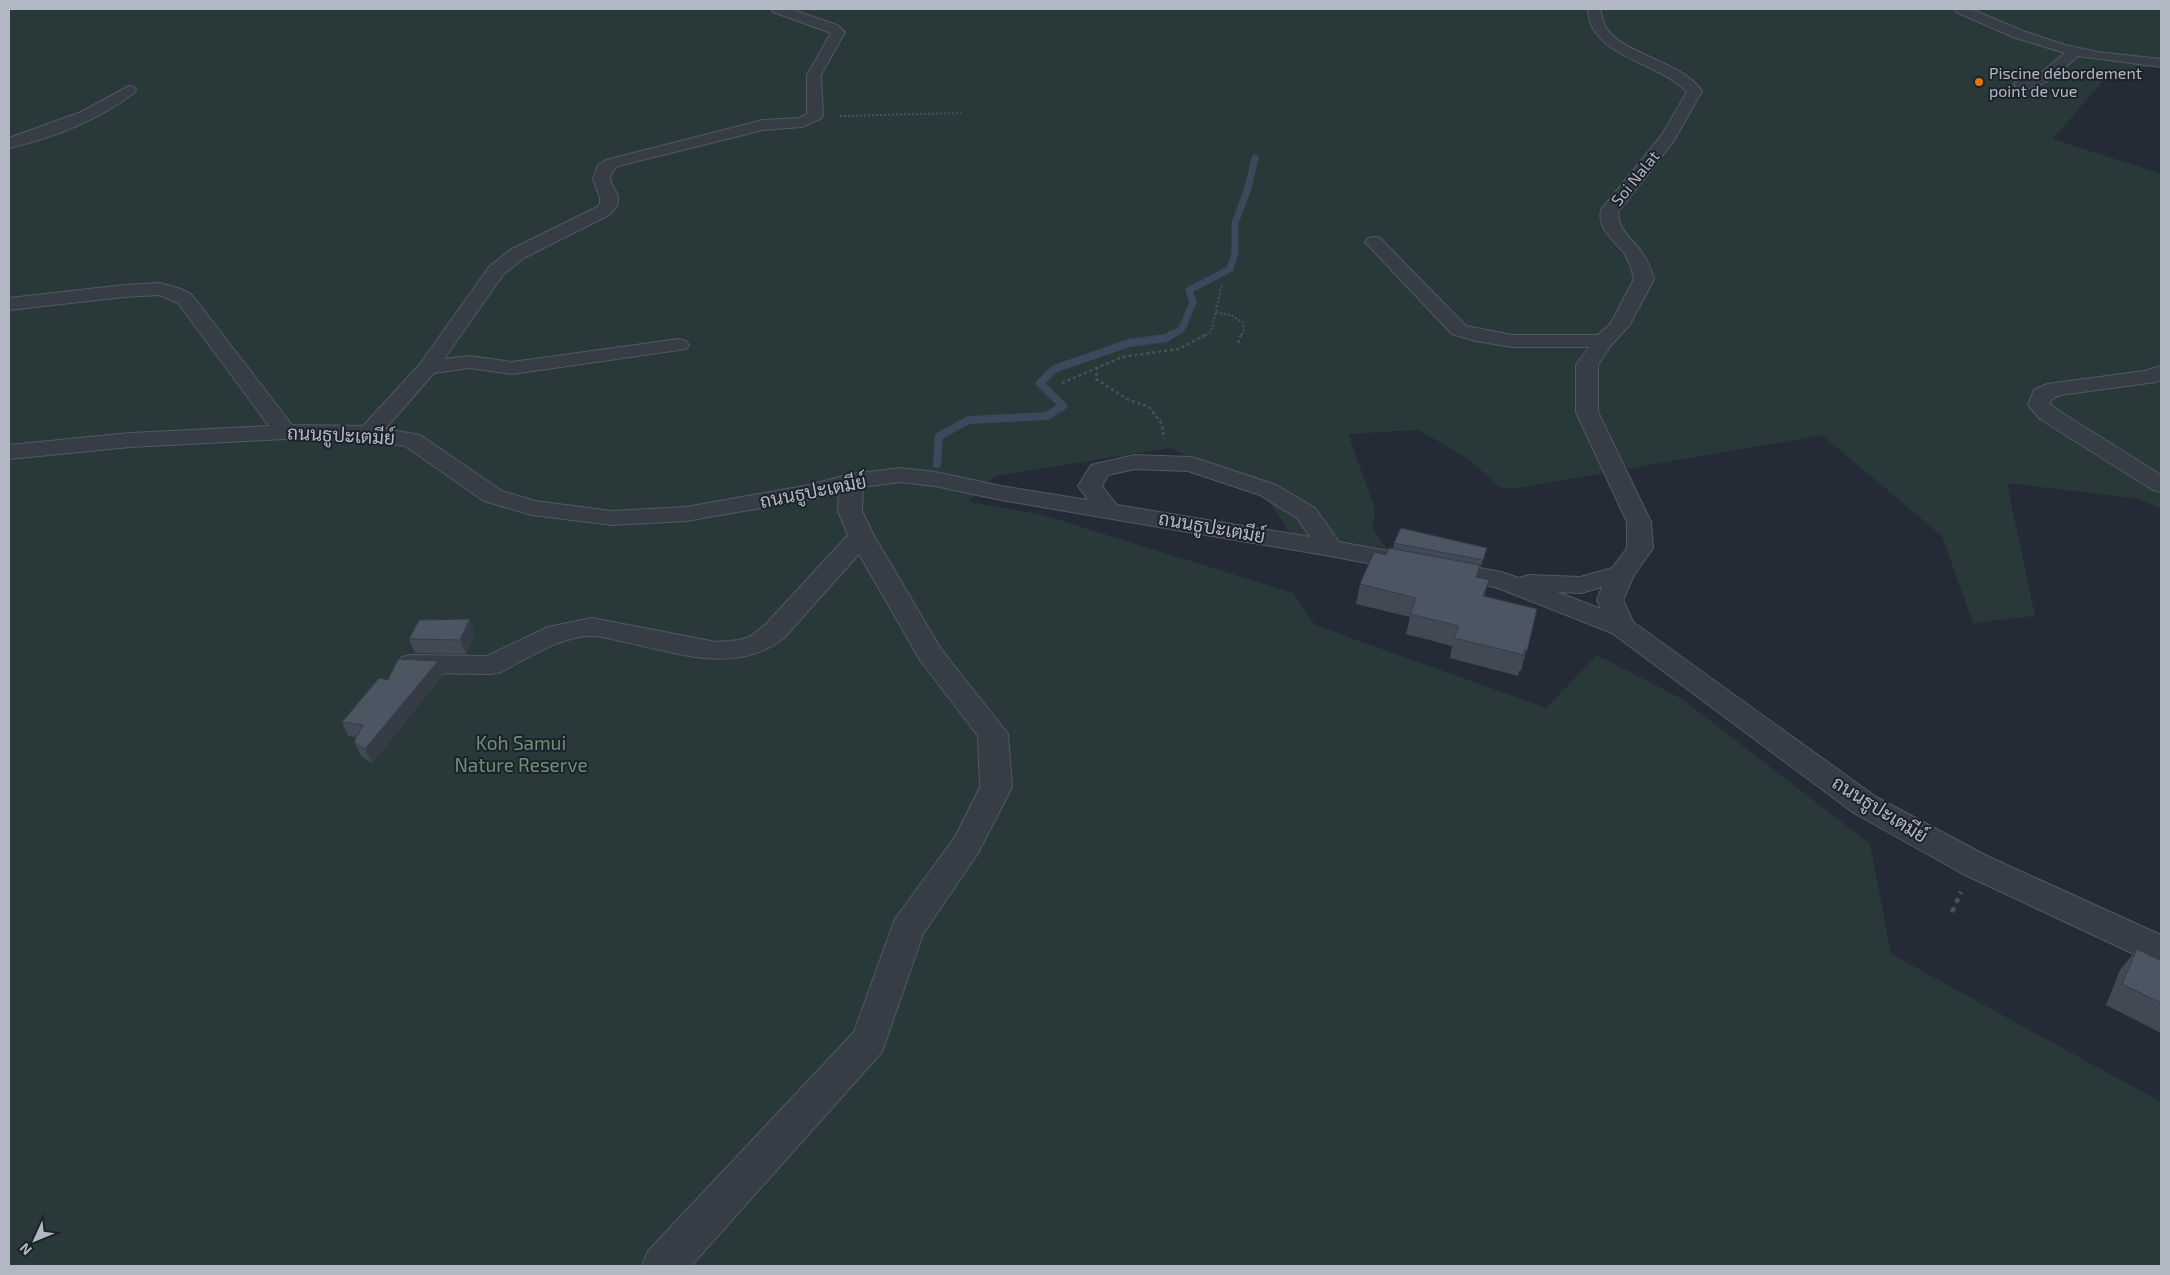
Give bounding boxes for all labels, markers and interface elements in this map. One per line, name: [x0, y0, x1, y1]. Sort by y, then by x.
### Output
place label: Piscine débordement point de vue: [1989, 63, 2142, 100]
marker: Piscine débordement point de vue: [1973, 76, 1985, 88]
street label: Soi Nalat: [1607, 146, 1663, 209]
street label: ถนนธูปะเตมีย์: [286, 420, 396, 452]
street label: ถนนธูปะเตมีย์: [758, 469, 869, 515]
street label: ถนนธูปะเตมีย์: [1156, 506, 1267, 550]
park label: Koh Samui Nature Reserve: [454, 731, 588, 776]
street label: ถนนธูปะเตมีย์: [1827, 770, 1932, 850]
north arrow: [10, 1215, 60, 1265]
text: N: [16, 1240, 35, 1259]

